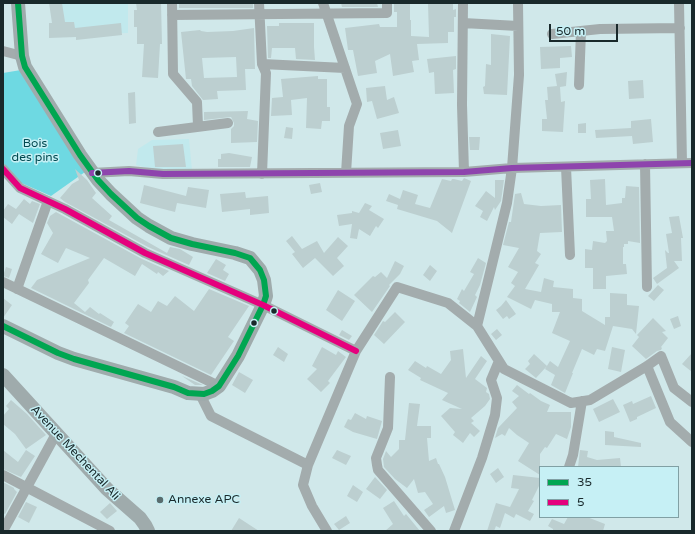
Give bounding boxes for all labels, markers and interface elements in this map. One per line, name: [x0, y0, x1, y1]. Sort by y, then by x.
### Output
scale bar: [551, 16, 620, 42]
text: 50 m: [556, 24, 585, 38]
park label: Bois des pins: [12, 137, 58, 165]
unlabelled marker: [93, 168, 103, 178]
unlabelled marker: [269, 306, 279, 316]
unlabelled marker: [249, 318, 259, 328]
street label: Avenue Mechental Ali: [27, 403, 123, 503]
legend: [539, 466, 679, 518]
text: 35: [577, 475, 592, 489]
place label: Annexe APC: [168, 493, 240, 507]
marker: Annexe APC: [155, 495, 165, 505]
text: 5: [577, 495, 585, 509]

